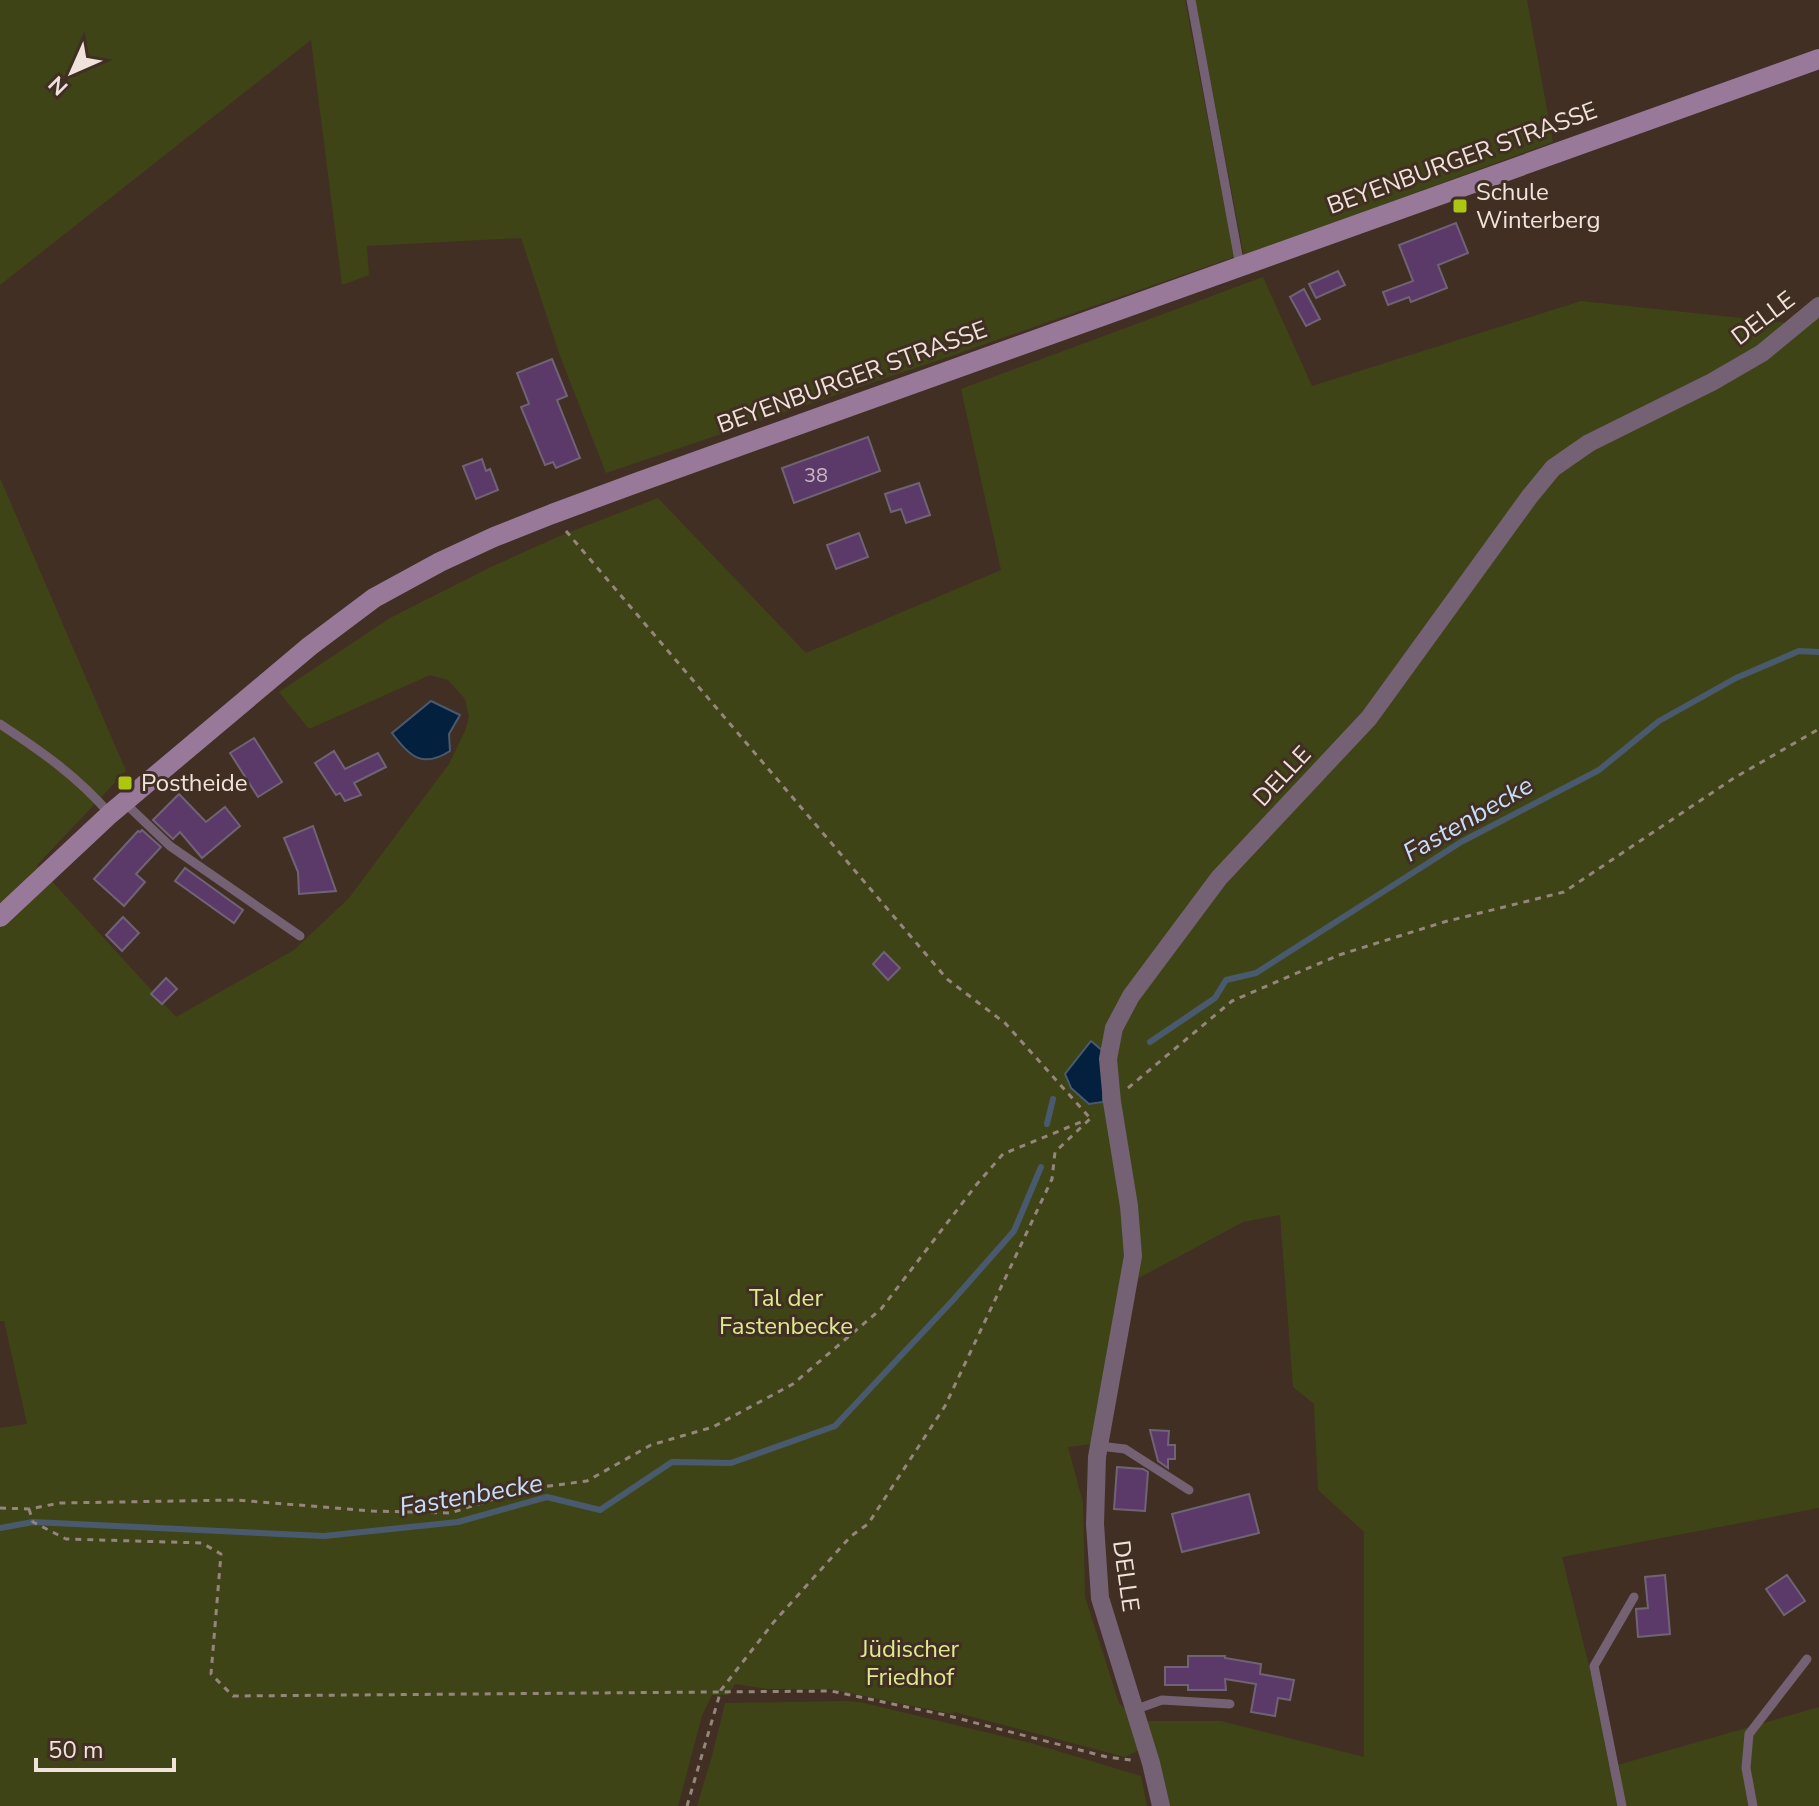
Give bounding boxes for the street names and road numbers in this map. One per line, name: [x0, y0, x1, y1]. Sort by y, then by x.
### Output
street label: BEYENBURGER STRASSE: [1322, 94, 1602, 222]
street label: DELLE: [1725, 284, 1801, 352]
street label: BEYENBURGER STRASSE: [712, 313, 992, 441]
street label: DELLE: [1246, 739, 1318, 813]
street label: DELLE: [1105, 1538, 1147, 1614]

